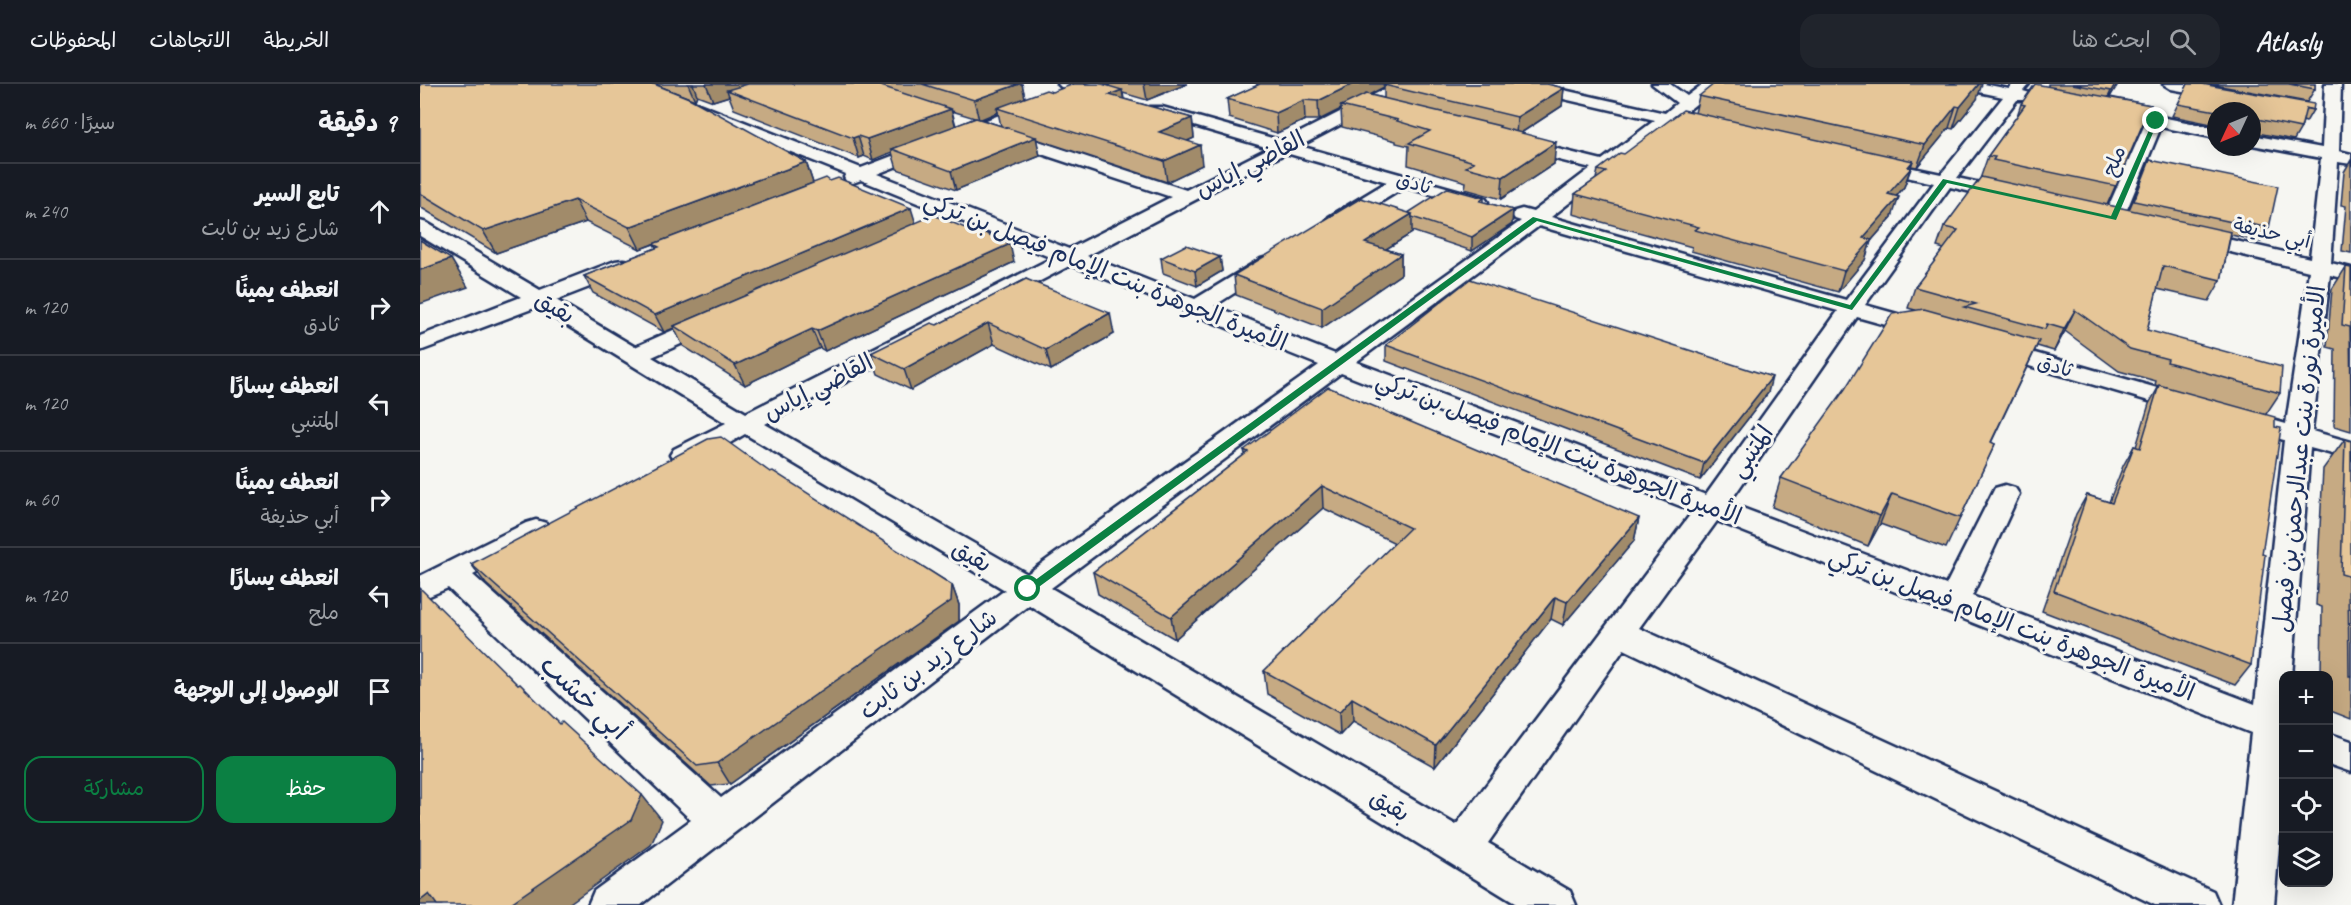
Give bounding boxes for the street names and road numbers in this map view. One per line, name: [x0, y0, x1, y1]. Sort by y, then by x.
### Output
street label: القاضي إياس: [1190, 124, 1313, 210]
street label: ملح: [2097, 142, 2132, 180]
street label: ثادق: [1394, 166, 1436, 200]
street label: الأميرة الجوهرة بنت الإمام فيصل بن تركي: [918, 182, 1293, 363]
street label: أبي حذيفة: [2230, 212, 2313, 259]
street label: بقيق: [530, 284, 580, 330]
street label: الأميرة نورة بنت عبدالرحمن بن فيصل: [2264, 284, 2332, 634]
street label: القاضي إياس: [758, 347, 881, 433]
street label: ثادق: [2035, 349, 2077, 383]
street label: الأميرة الجوهرة بنت الإمام فيصل بن تركي: [1370, 362, 1747, 537]
street label: المتنبي: [1722, 419, 1785, 487]
street label: بقيق: [947, 533, 997, 579]
street label: الأميرة الجوهرة بنت الإمام فيصل بن تركي: [1823, 538, 2200, 713]
street label: شارع زيد بن ثابت: [853, 602, 1004, 727]
street label: أبي خشب: [528, 647, 637, 753]
street label: بقيق: [1365, 782, 1415, 828]

